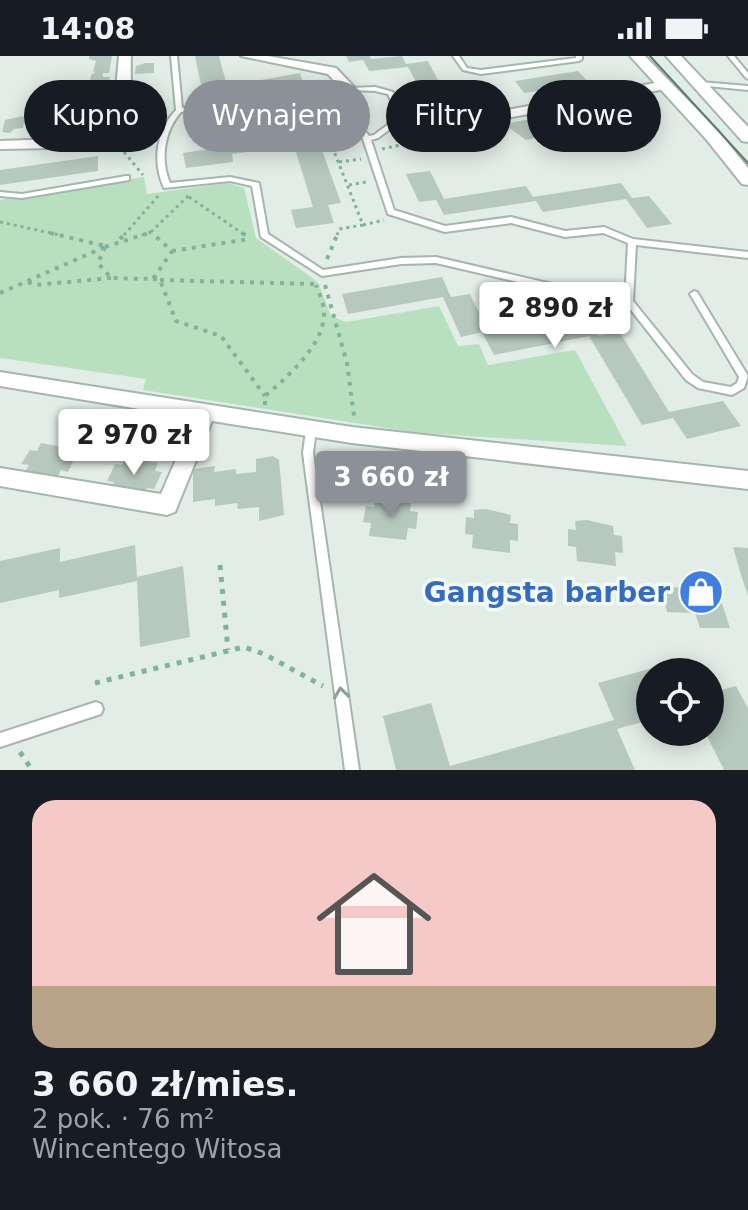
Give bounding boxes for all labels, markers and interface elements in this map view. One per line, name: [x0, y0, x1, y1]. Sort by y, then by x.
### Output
text: 14:08: [40, 11, 136, 46]
chip: Kupno: [24, 80, 167, 152]
chip: Wynajem: [183, 80, 370, 152]
chip: Filtry: [386, 80, 511, 152]
chip: Nowe: [527, 80, 661, 152]
pin: 2 890 zł: [472, 282, 638, 350]
text: 2 890 zł: [497, 293, 613, 323]
pin: 2 970 zł: [51, 409, 217, 477]
text: 2 970 zł: [76, 420, 192, 450]
pin: 3 660 zł: [308, 451, 474, 519]
text: 3 660 zł: [333, 462, 449, 492]
shop icon: Gangsta barber: [677, 568, 725, 616]
place label: Gangsta barber: [424, 576, 670, 609]
map controls: [636, 658, 724, 746]
button: locate: [636, 658, 724, 746]
one-way arrow: [333, 686, 350, 700]
icon: home: [302, 852, 446, 996]
text: 3 660 zł/mies.: [32, 1064, 298, 1104]
text: 2 pok. · 76 m²: [32, 1104, 214, 1134]
text: Wincentego Witosa: [32, 1134, 282, 1164]

